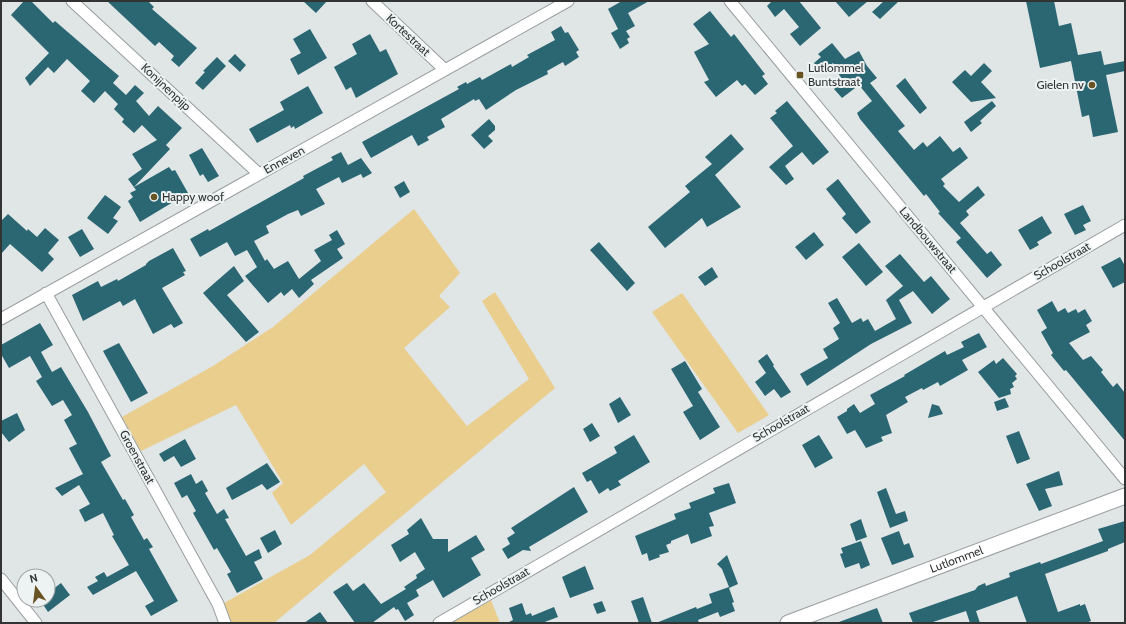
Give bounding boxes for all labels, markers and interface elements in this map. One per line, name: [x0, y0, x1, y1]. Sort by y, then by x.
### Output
street label: Kortestraat: [383, 10, 434, 59]
street label: Konijnenpijp: [138, 60, 195, 114]
place label: Lutlommel Buntstraat: [808, 60, 864, 89]
marker: Lutlommel Buntstraat: [795, 70, 805, 80]
place label: Gielen nv: [1037, 77, 1084, 92]
marker: Gielen nv: [1087, 80, 1097, 90]
street label: Enneven: [261, 142, 307, 177]
place label: Happy woof: [162, 189, 224, 204]
marker: Happy woof: [149, 192, 159, 202]
street label: Landbouwstraat: [896, 204, 960, 276]
street label: Schoolstraat: [1031, 238, 1093, 283]
street label: Schoolstraat: [750, 400, 812, 445]
street label: Groenstraat: [117, 427, 158, 486]
street label: Lutlommel: [928, 542, 985, 576]
street label: Schoolstraat: [470, 563, 532, 608]
north arrow: [16, 568, 56, 608]
text: N: [28, 571, 39, 586]

